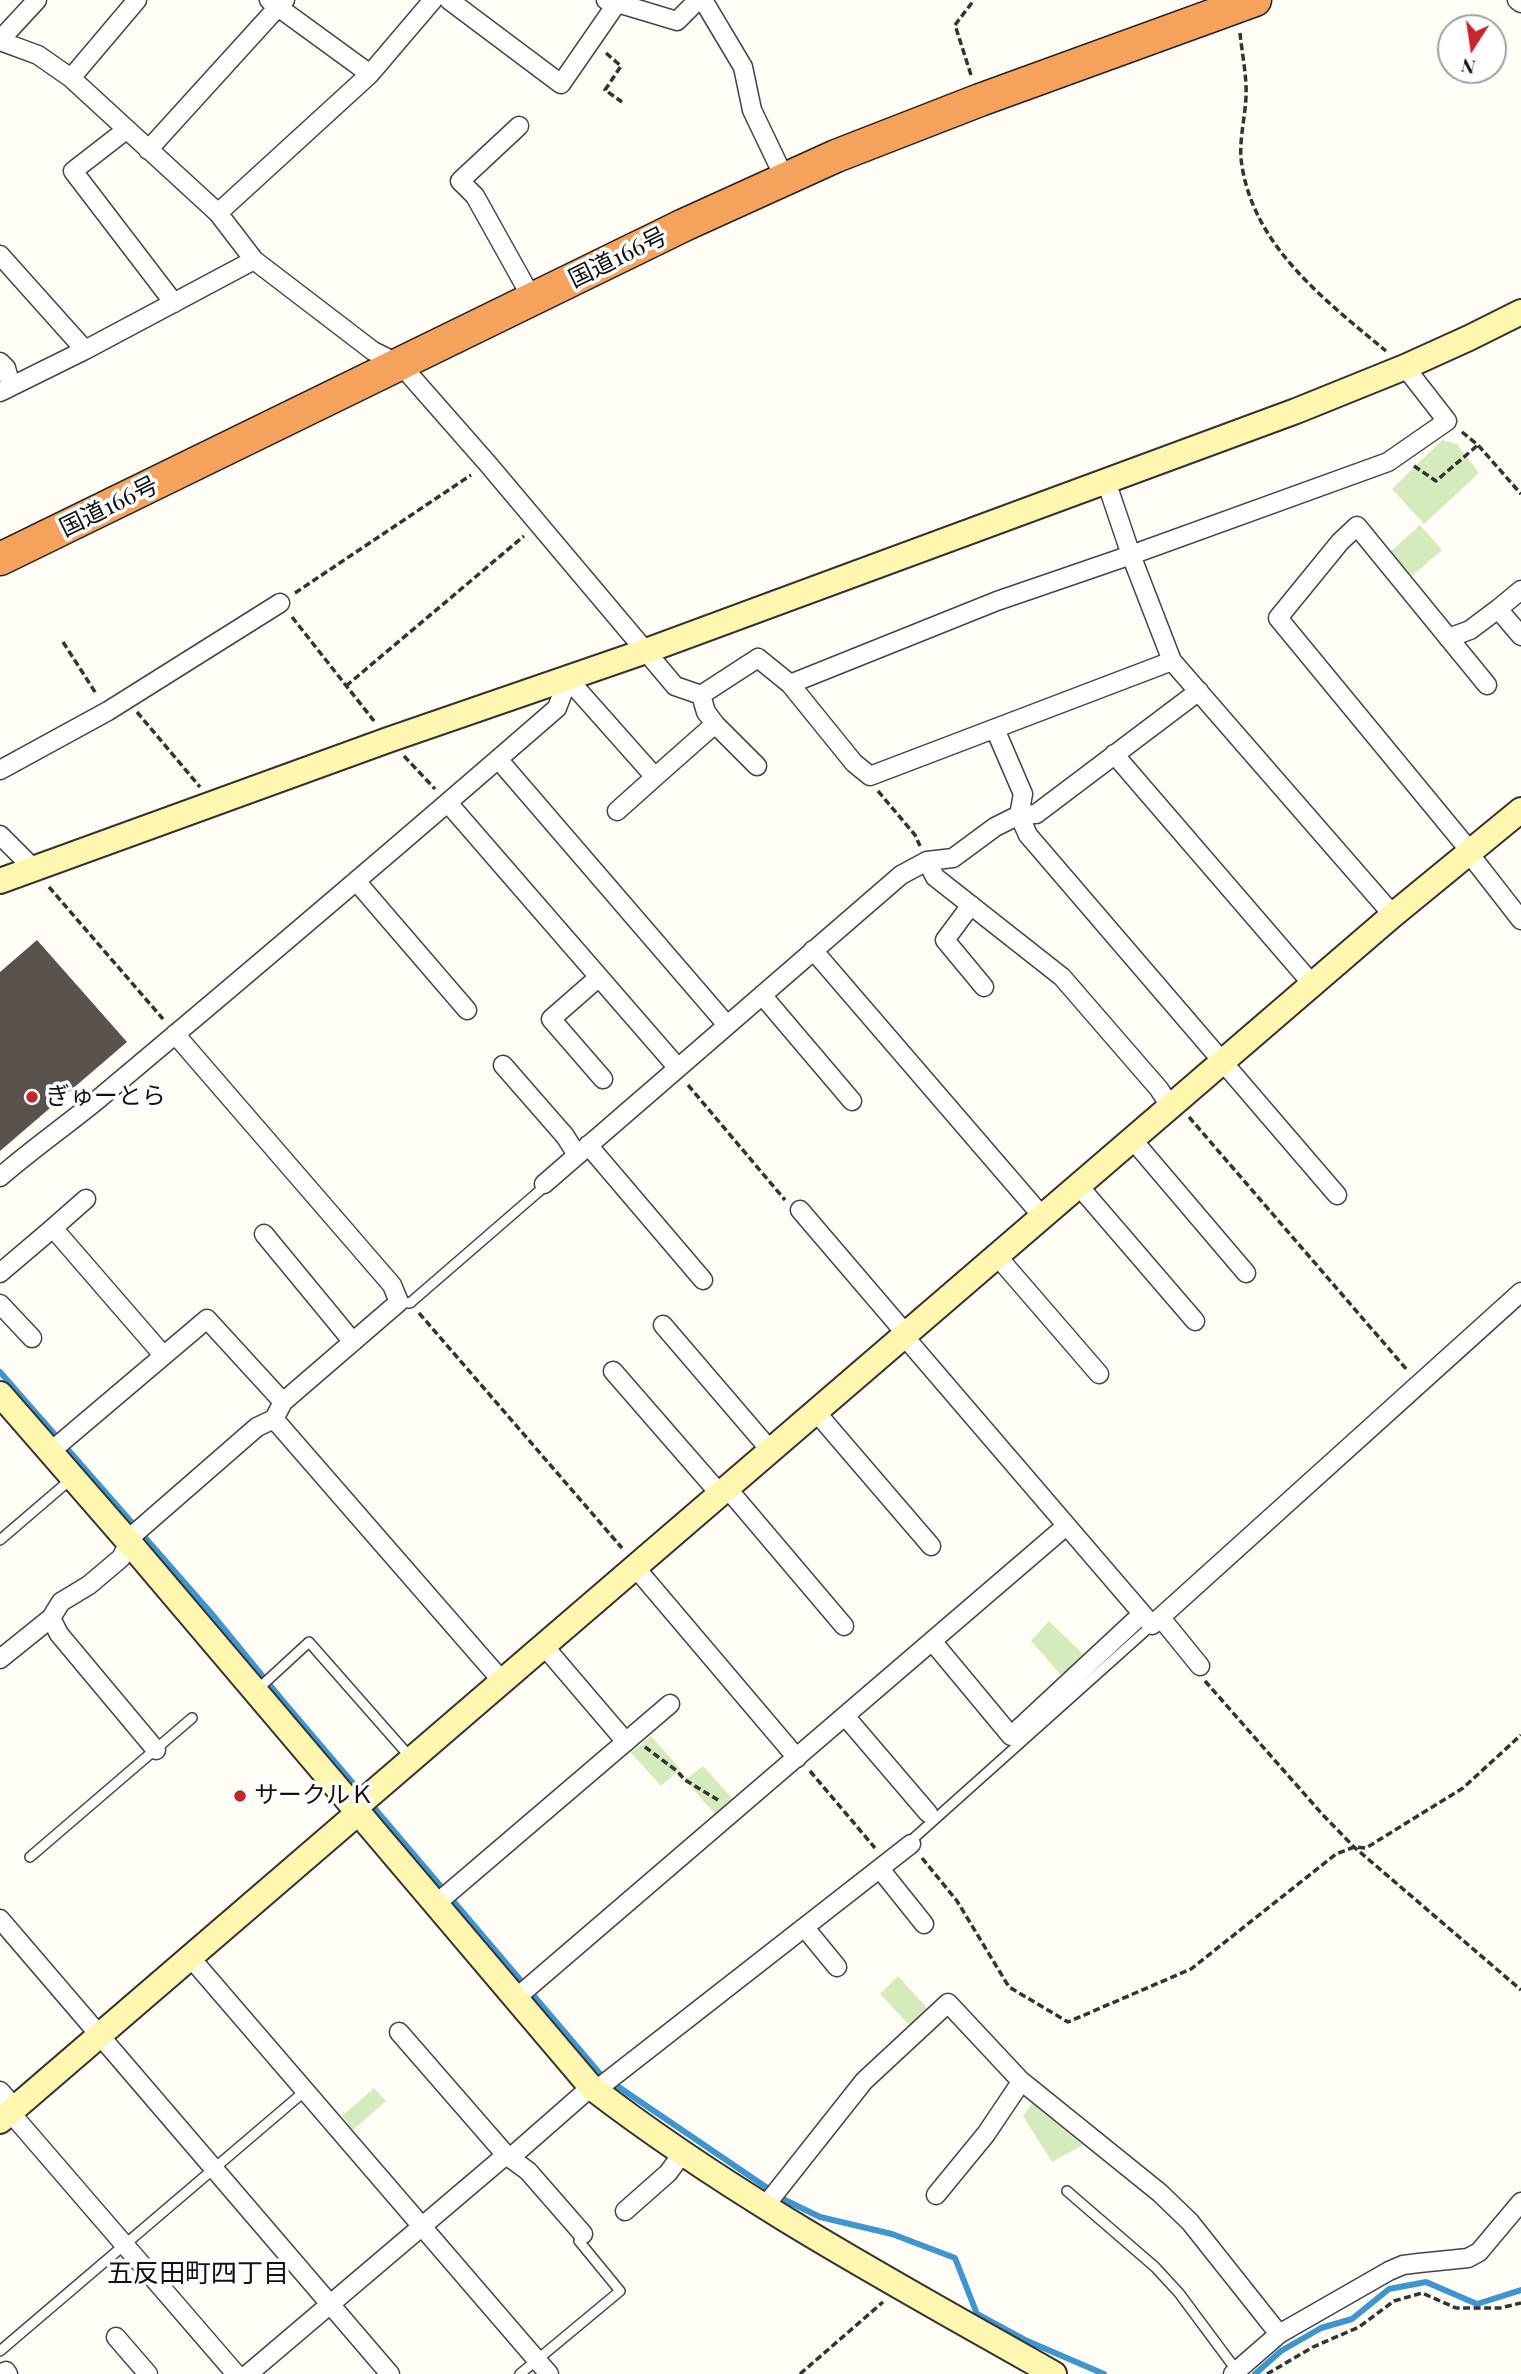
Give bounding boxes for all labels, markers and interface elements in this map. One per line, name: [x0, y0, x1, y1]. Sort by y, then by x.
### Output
north arrow: [1437, 14, 1507, 84]
text: N: [1459, 53, 1477, 82]
street label: 国道166号: [564, 222, 672, 294]
street label: 国道166号: [55, 471, 163, 543]
place label: ぎゅーとら: [46, 1083, 166, 1111]
marker: ぎゅーとら: [24, 1089, 40, 1105]
place label: サークルＫ: [254, 1782, 374, 1810]
marker: サークルＫ: [232, 1788, 248, 1804]
district label: 五反田町四丁目: [107, 2258, 289, 2290]

